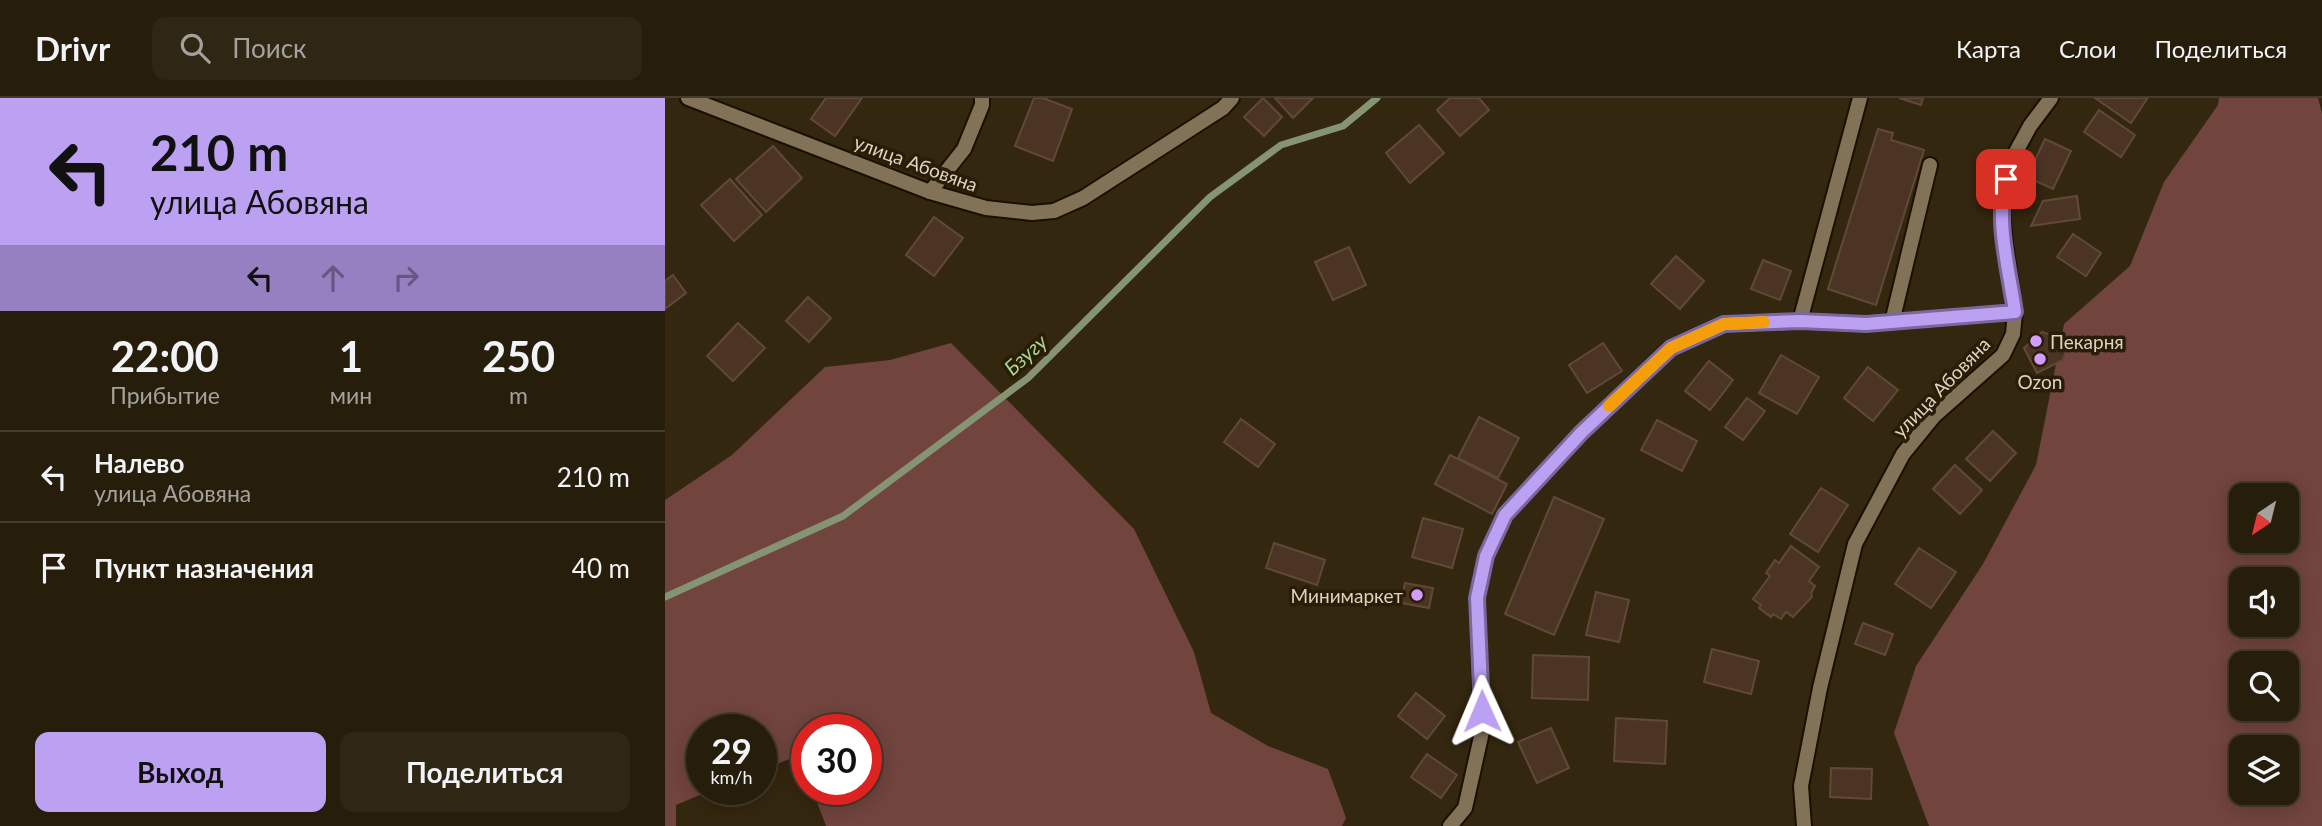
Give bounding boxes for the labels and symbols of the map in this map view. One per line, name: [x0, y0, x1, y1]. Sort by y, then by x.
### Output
street label: улица Абовяна: [851, 130, 981, 196]
pin: [1976, 149, 2036, 209]
water label: Бзугу: [998, 328, 1052, 380]
place label: Пекарня: [2050, 330, 2124, 353]
street label: улица Абовяна: [1888, 332, 1994, 442]
marker: Пекарня: [2028, 333, 2044, 349]
marker: Ozon: [2032, 351, 2048, 367]
place label: Ozon: [2018, 370, 2062, 393]
north arrow: [2229, 483, 2299, 553]
place label: Минимаркет: [1291, 584, 1403, 607]
marker: Минимаркет: [1409, 587, 1425, 603]
position arrow: [1445, 674, 1519, 748]
speed limit sign: 30: [791, 714, 882, 805]

